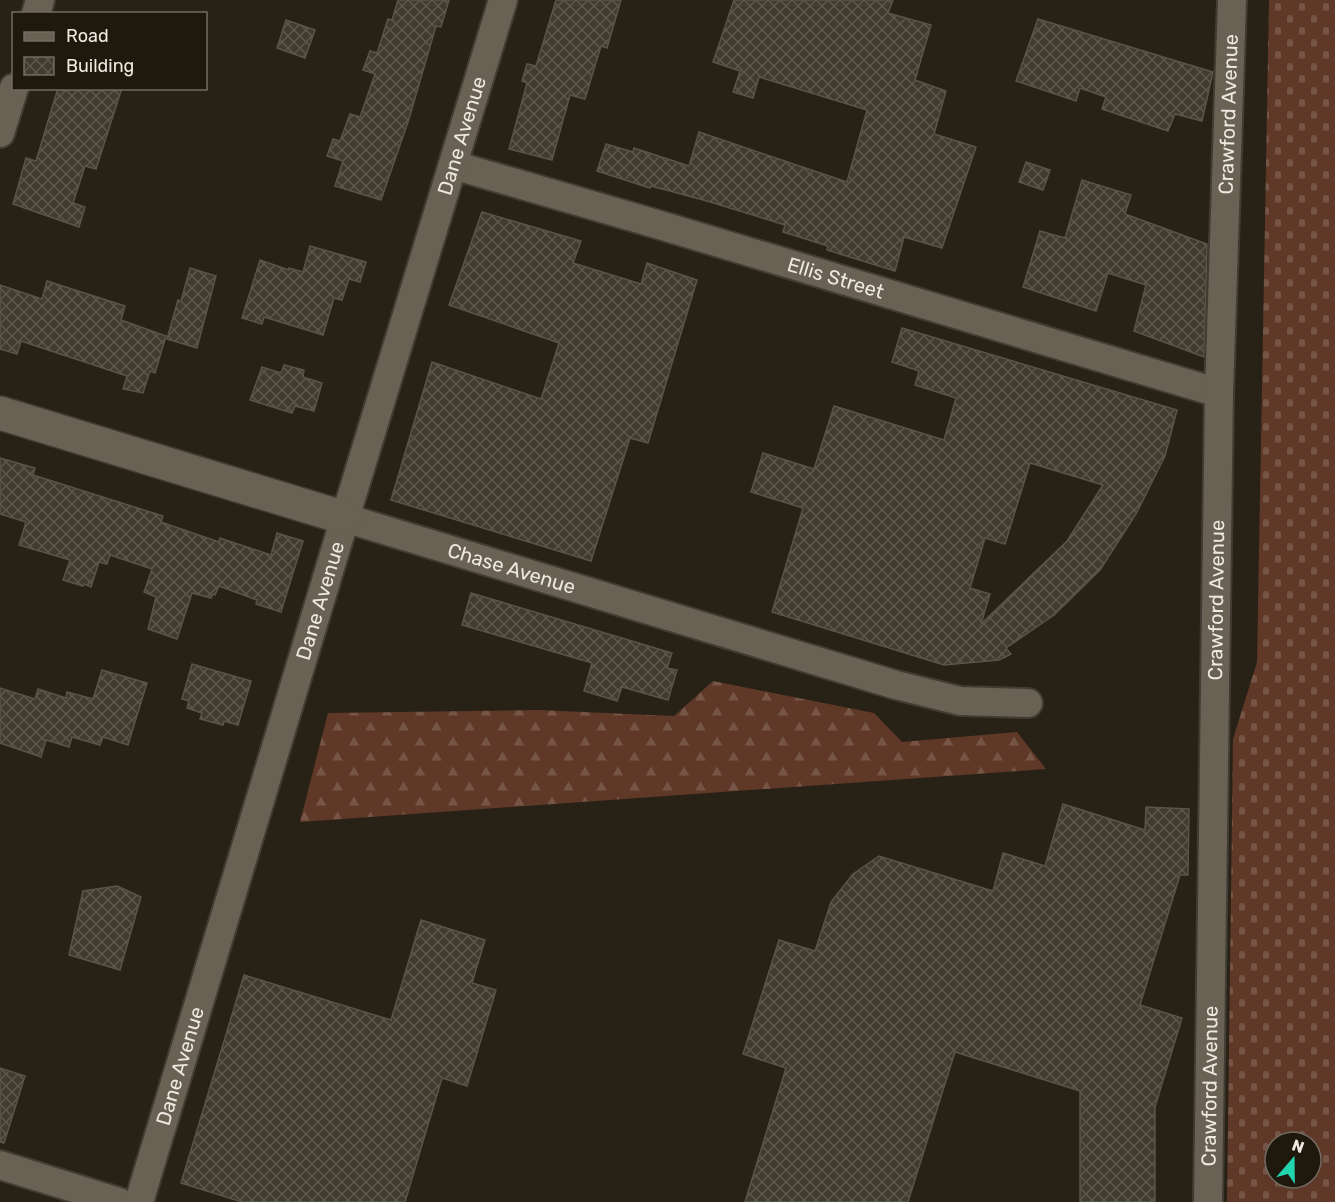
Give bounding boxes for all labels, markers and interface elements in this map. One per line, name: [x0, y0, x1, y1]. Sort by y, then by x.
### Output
legend: [12, 12, 207, 90]
text: Road: [66, 25, 109, 47]
street label: Crawford Avenue: [1214, 34, 1243, 195]
text: Building: [66, 55, 134, 77]
street label: Dane Avenue: [432, 74, 491, 198]
street label: Ellis Street: [785, 252, 887, 304]
street label: Crawford Avenue: [1203, 520, 1229, 680]
street label: Chase Avenue: [445, 538, 578, 599]
street label: Dane Avenue: [291, 539, 349, 663]
street label: Dane Avenue: [151, 1004, 209, 1128]
street label: Crawford Avenue: [1196, 1006, 1223, 1166]
north arrow: [1263, 1130, 1323, 1190]
text: N: [1289, 1135, 1307, 1157]

